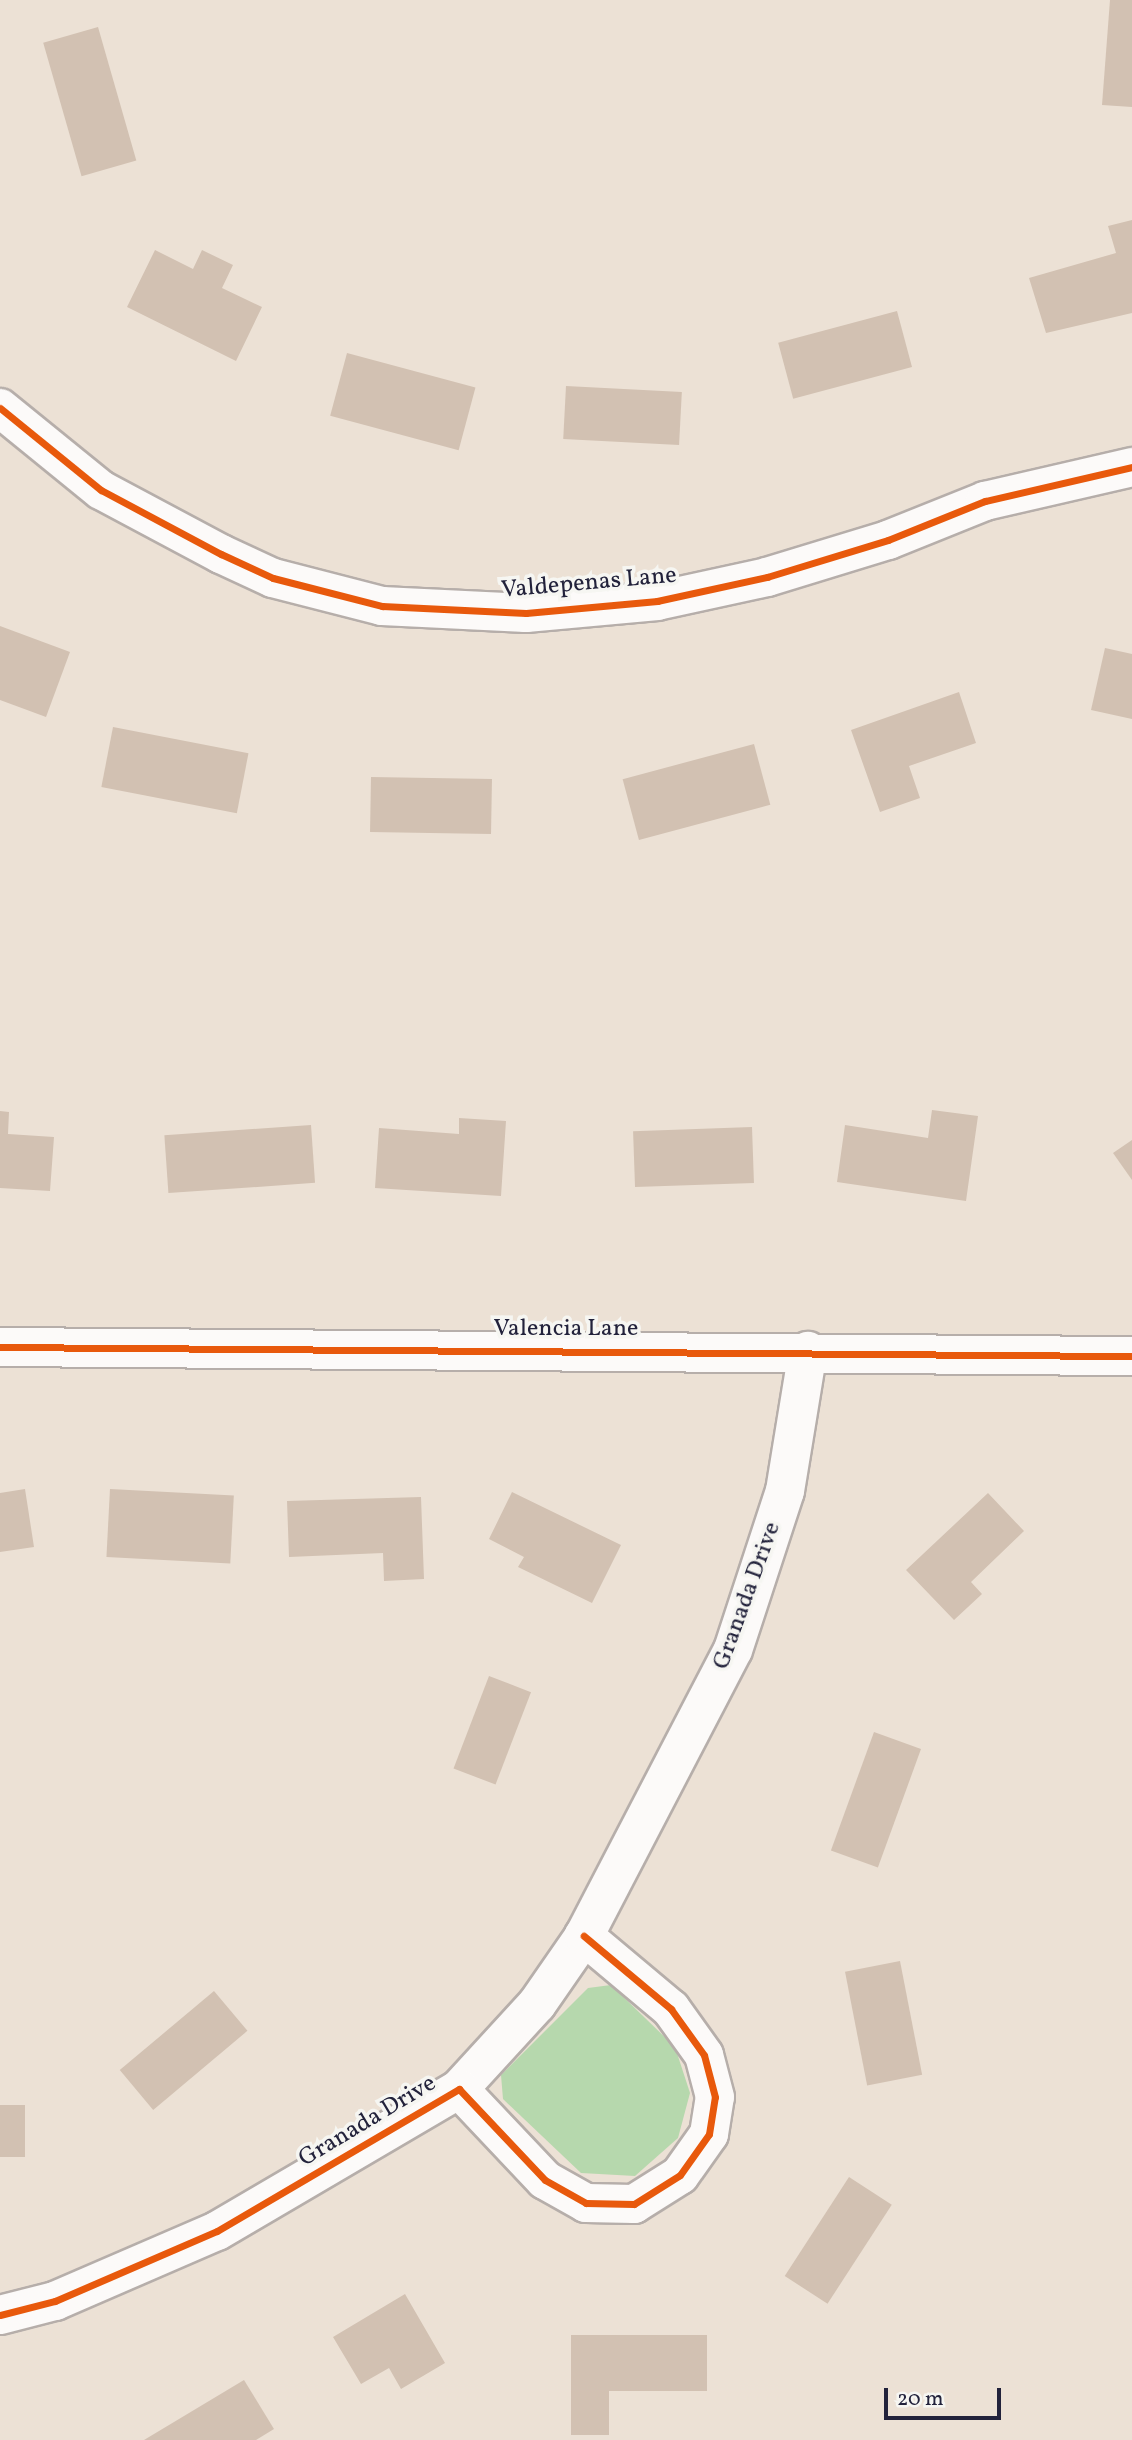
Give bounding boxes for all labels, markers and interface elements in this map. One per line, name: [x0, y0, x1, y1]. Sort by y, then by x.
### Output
street label: Valdepenas Lane: [500, 562, 678, 606]
street label: Valencia Lane: [494, 1316, 638, 1344]
street label: Granada Drive: [708, 1518, 788, 1674]
street label: Granada Drive: [294, 2070, 442, 2174]
scale bar: [887, 2374, 1004, 2418]
text: 20 m: [897, 2385, 943, 2414]

